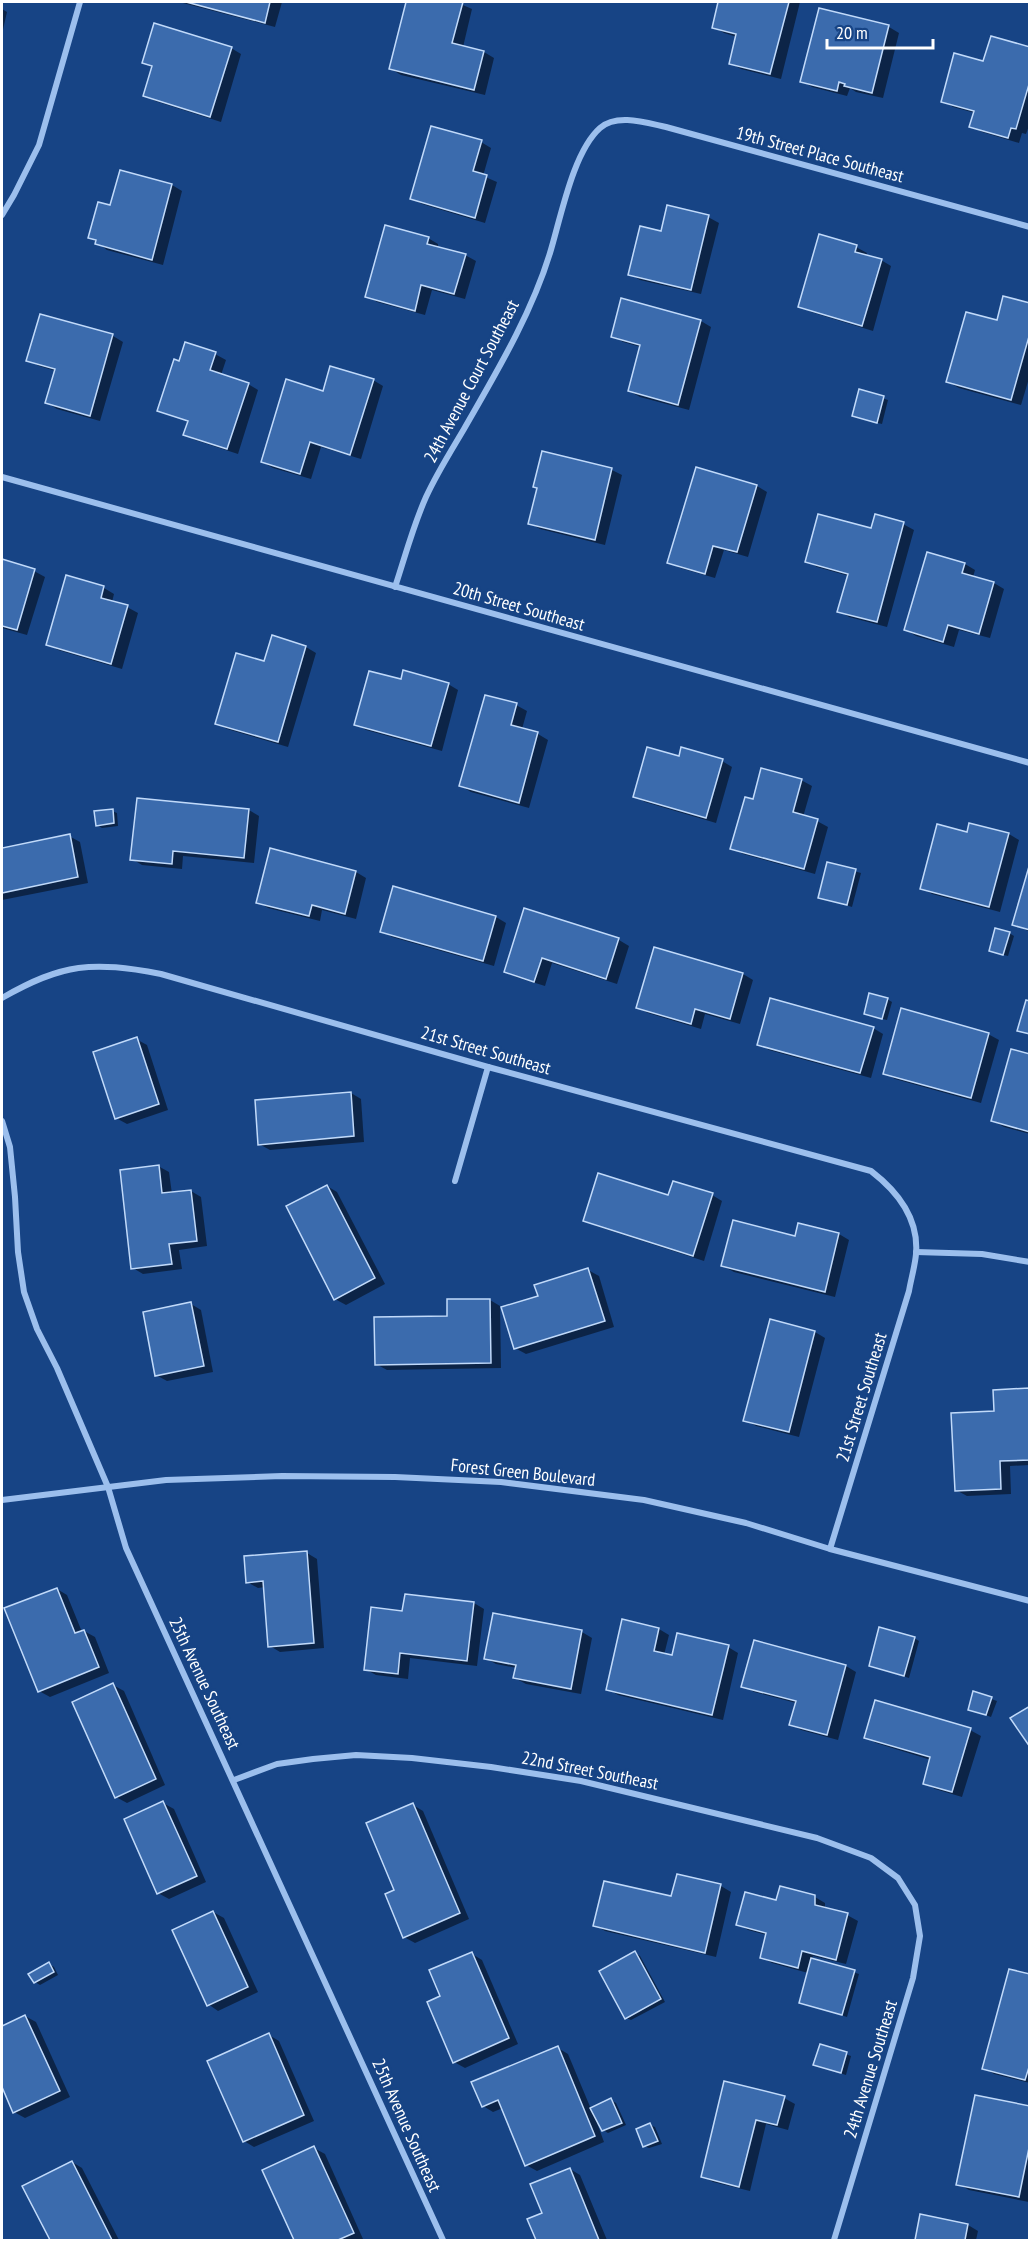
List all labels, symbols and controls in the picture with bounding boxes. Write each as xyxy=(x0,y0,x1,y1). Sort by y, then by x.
scale bar xyxy=(827,12,934,50)
text: 20 m xyxy=(836,21,868,44)
street label: 19th Street Place Southeast xyxy=(734,121,906,187)
street label: 24th Avenue Court Southeast xyxy=(418,296,524,466)
street label: 20th Street Southeast xyxy=(451,576,587,636)
street label: 21st Street Southeast xyxy=(418,1020,554,1080)
street label: 21st Street Southeast xyxy=(830,1330,892,1464)
street label: Forest Green Boulevard xyxy=(450,1453,596,1491)
street label: 25th Avenue Southeast xyxy=(164,1613,246,1753)
street label: 22nd Street Southeast xyxy=(520,1745,660,1795)
street label: 24th Avenue Southeast xyxy=(838,1997,902,2141)
street label: 25th Avenue Southeast xyxy=(367,2055,447,2195)

